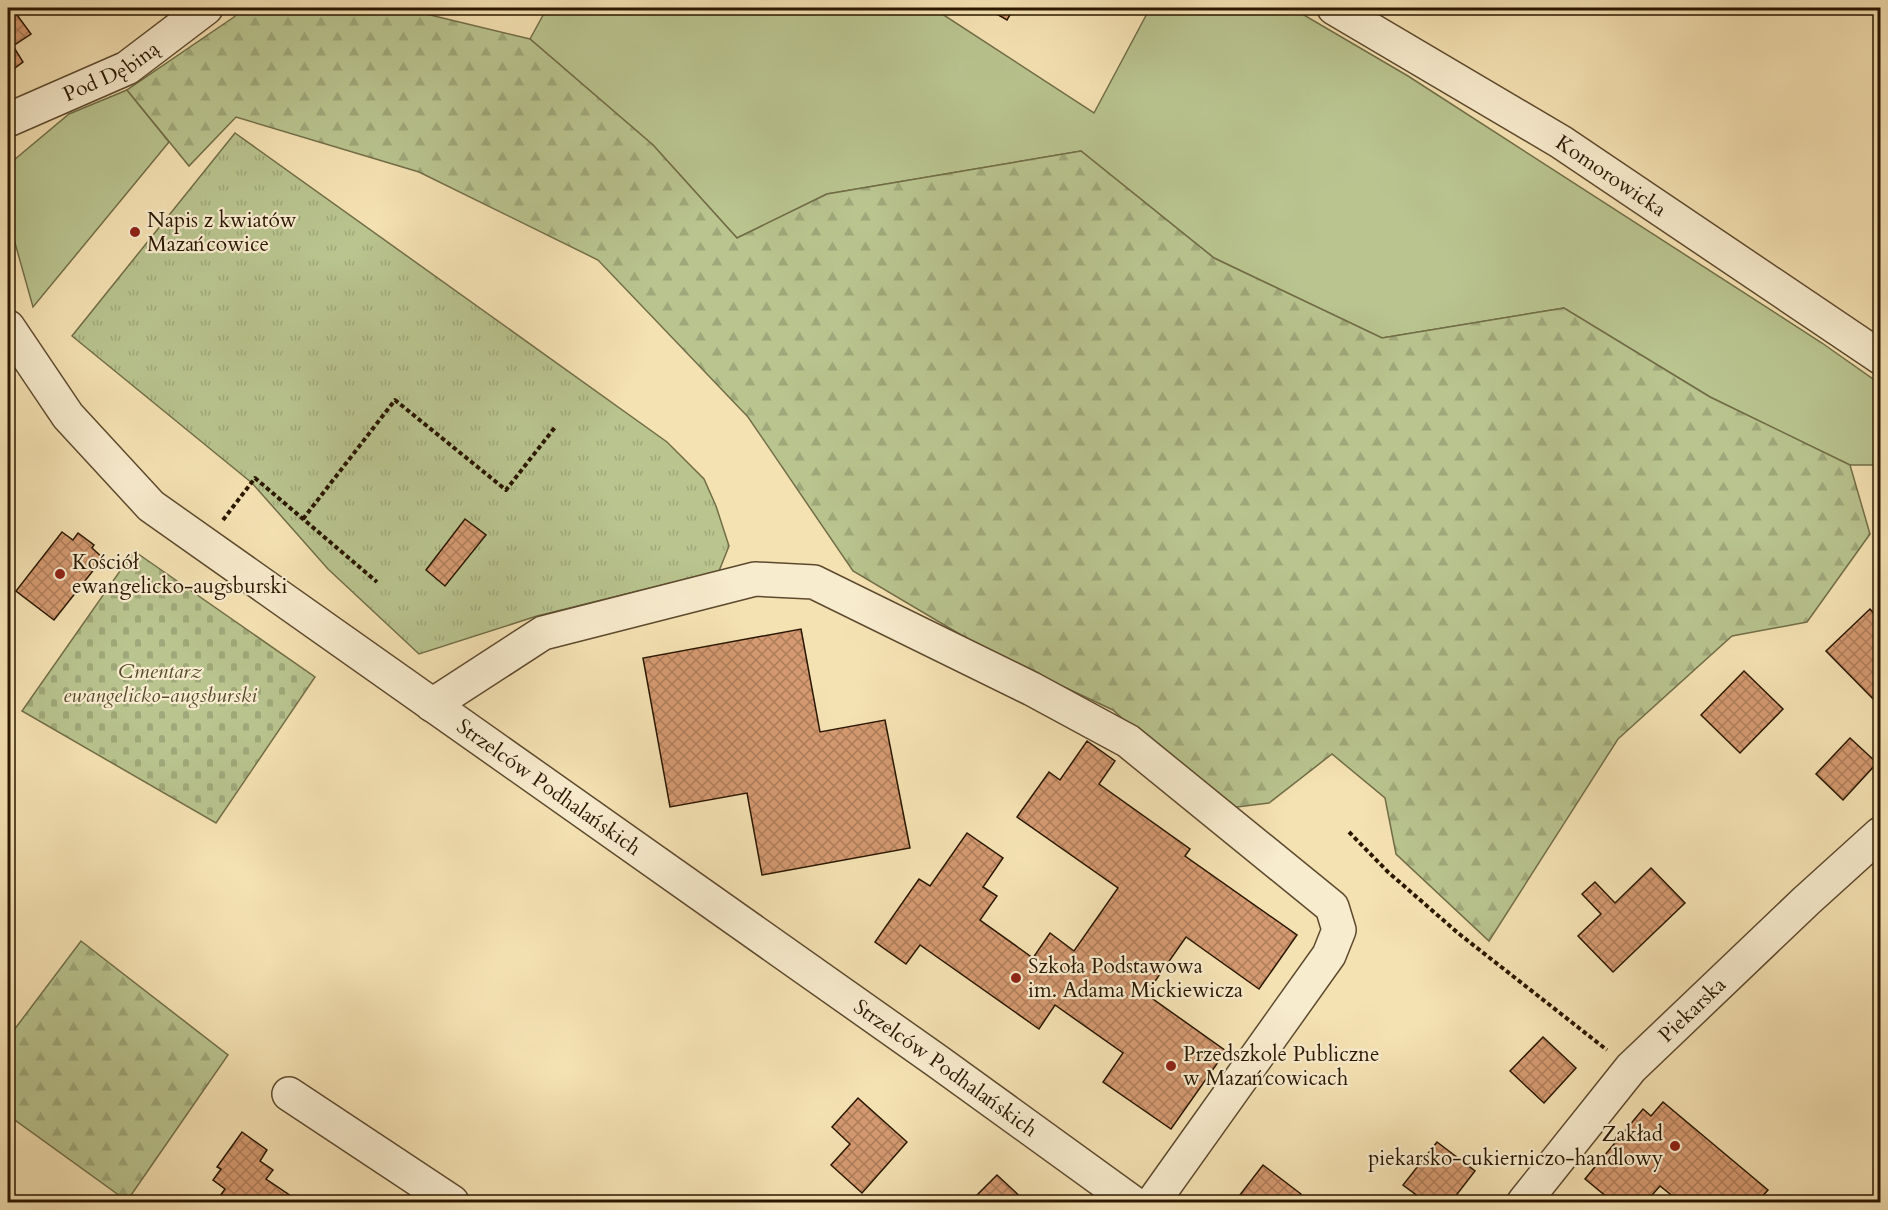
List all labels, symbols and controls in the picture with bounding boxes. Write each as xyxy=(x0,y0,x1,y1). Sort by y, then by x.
street label: Pod Dębiną xyxy=(58,34,165,109)
street label: Komorowicka xyxy=(1550,128,1672,223)
place label: Napis z kwiatów Mazańcowice xyxy=(147,206,297,259)
marker: Napis z kwiatów Mazańcowice xyxy=(128,225,142,239)
place label: Kościół ewangelicko-augsburski xyxy=(72,548,288,601)
marker: Kościół ewangelicko-augsburski xyxy=(53,567,67,581)
park label: Cmentarz ewangelicko-augsburski xyxy=(63,657,257,710)
street label: Strzelców Podhalańskich xyxy=(451,712,648,863)
place label: Szkoła Podstawowa im. Adama Mickiewicza xyxy=(1028,952,1243,1005)
street label: Piekarska xyxy=(1652,970,1732,1049)
marker: Szkoła Podstawowa im. Adama Mickiewicza xyxy=(1009,971,1023,985)
street label: Strzelców Podhalańskich xyxy=(848,992,1044,1144)
place label: Przedszkole Publiczne w Mazańcowicach xyxy=(1183,1040,1380,1093)
marker: Przedszkole Publiczne w Mazańcowicach xyxy=(1164,1059,1178,1073)
place label: Zakład piekarsko-cukierniczo-handlowy xyxy=(1368,1120,1663,1173)
marker: Zakład piekarsko-cukierniczo-handlowy xyxy=(1668,1139,1682,1153)

